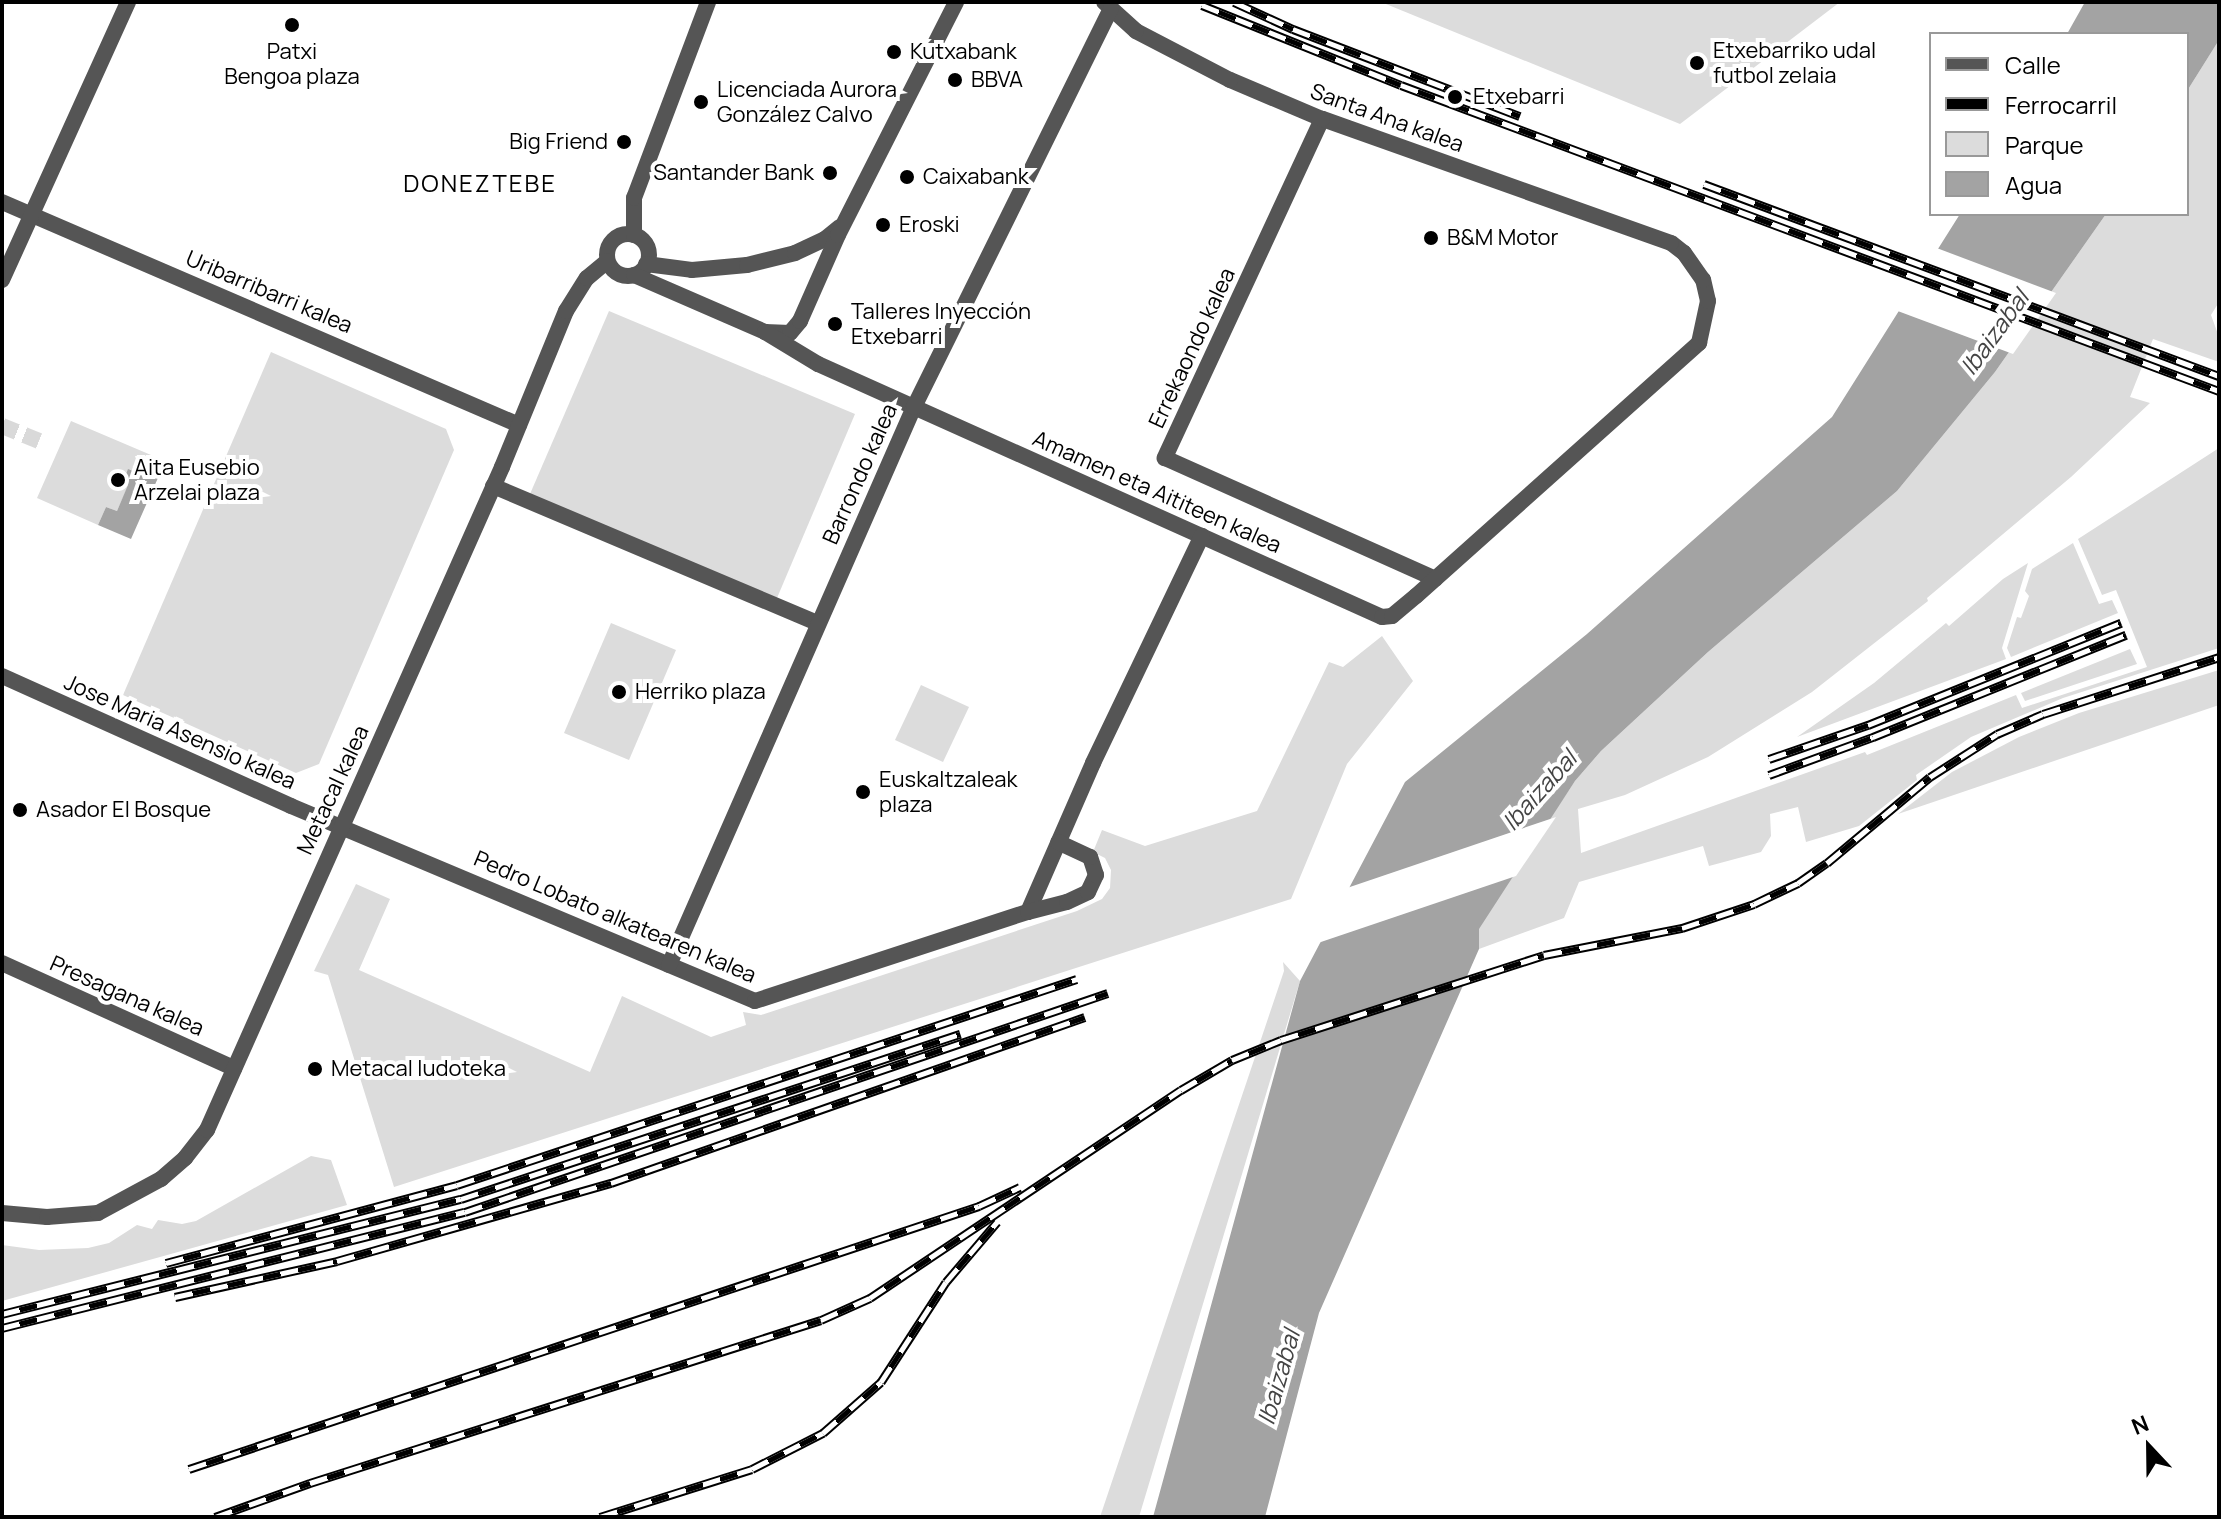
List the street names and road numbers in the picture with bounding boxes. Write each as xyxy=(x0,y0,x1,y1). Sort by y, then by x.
street label: Santa Ana kalea xyxy=(1307,78,1467,158)
street label: Uribarribarri kalea xyxy=(182,245,356,339)
street label: Errekaondo kalea xyxy=(1143,264,1241,432)
street label: Barrondo kalea xyxy=(817,400,903,548)
street label: Amamen eta Aititeen kalea xyxy=(1029,425,1285,559)
street label: Jose Maria Asensio kalea xyxy=(60,669,300,795)
street label: Metacal kalea xyxy=(292,721,374,859)
street label: Pedro Lobato alkatearen kalea xyxy=(470,845,760,989)
street label: Presagana kalea xyxy=(46,950,208,1042)

